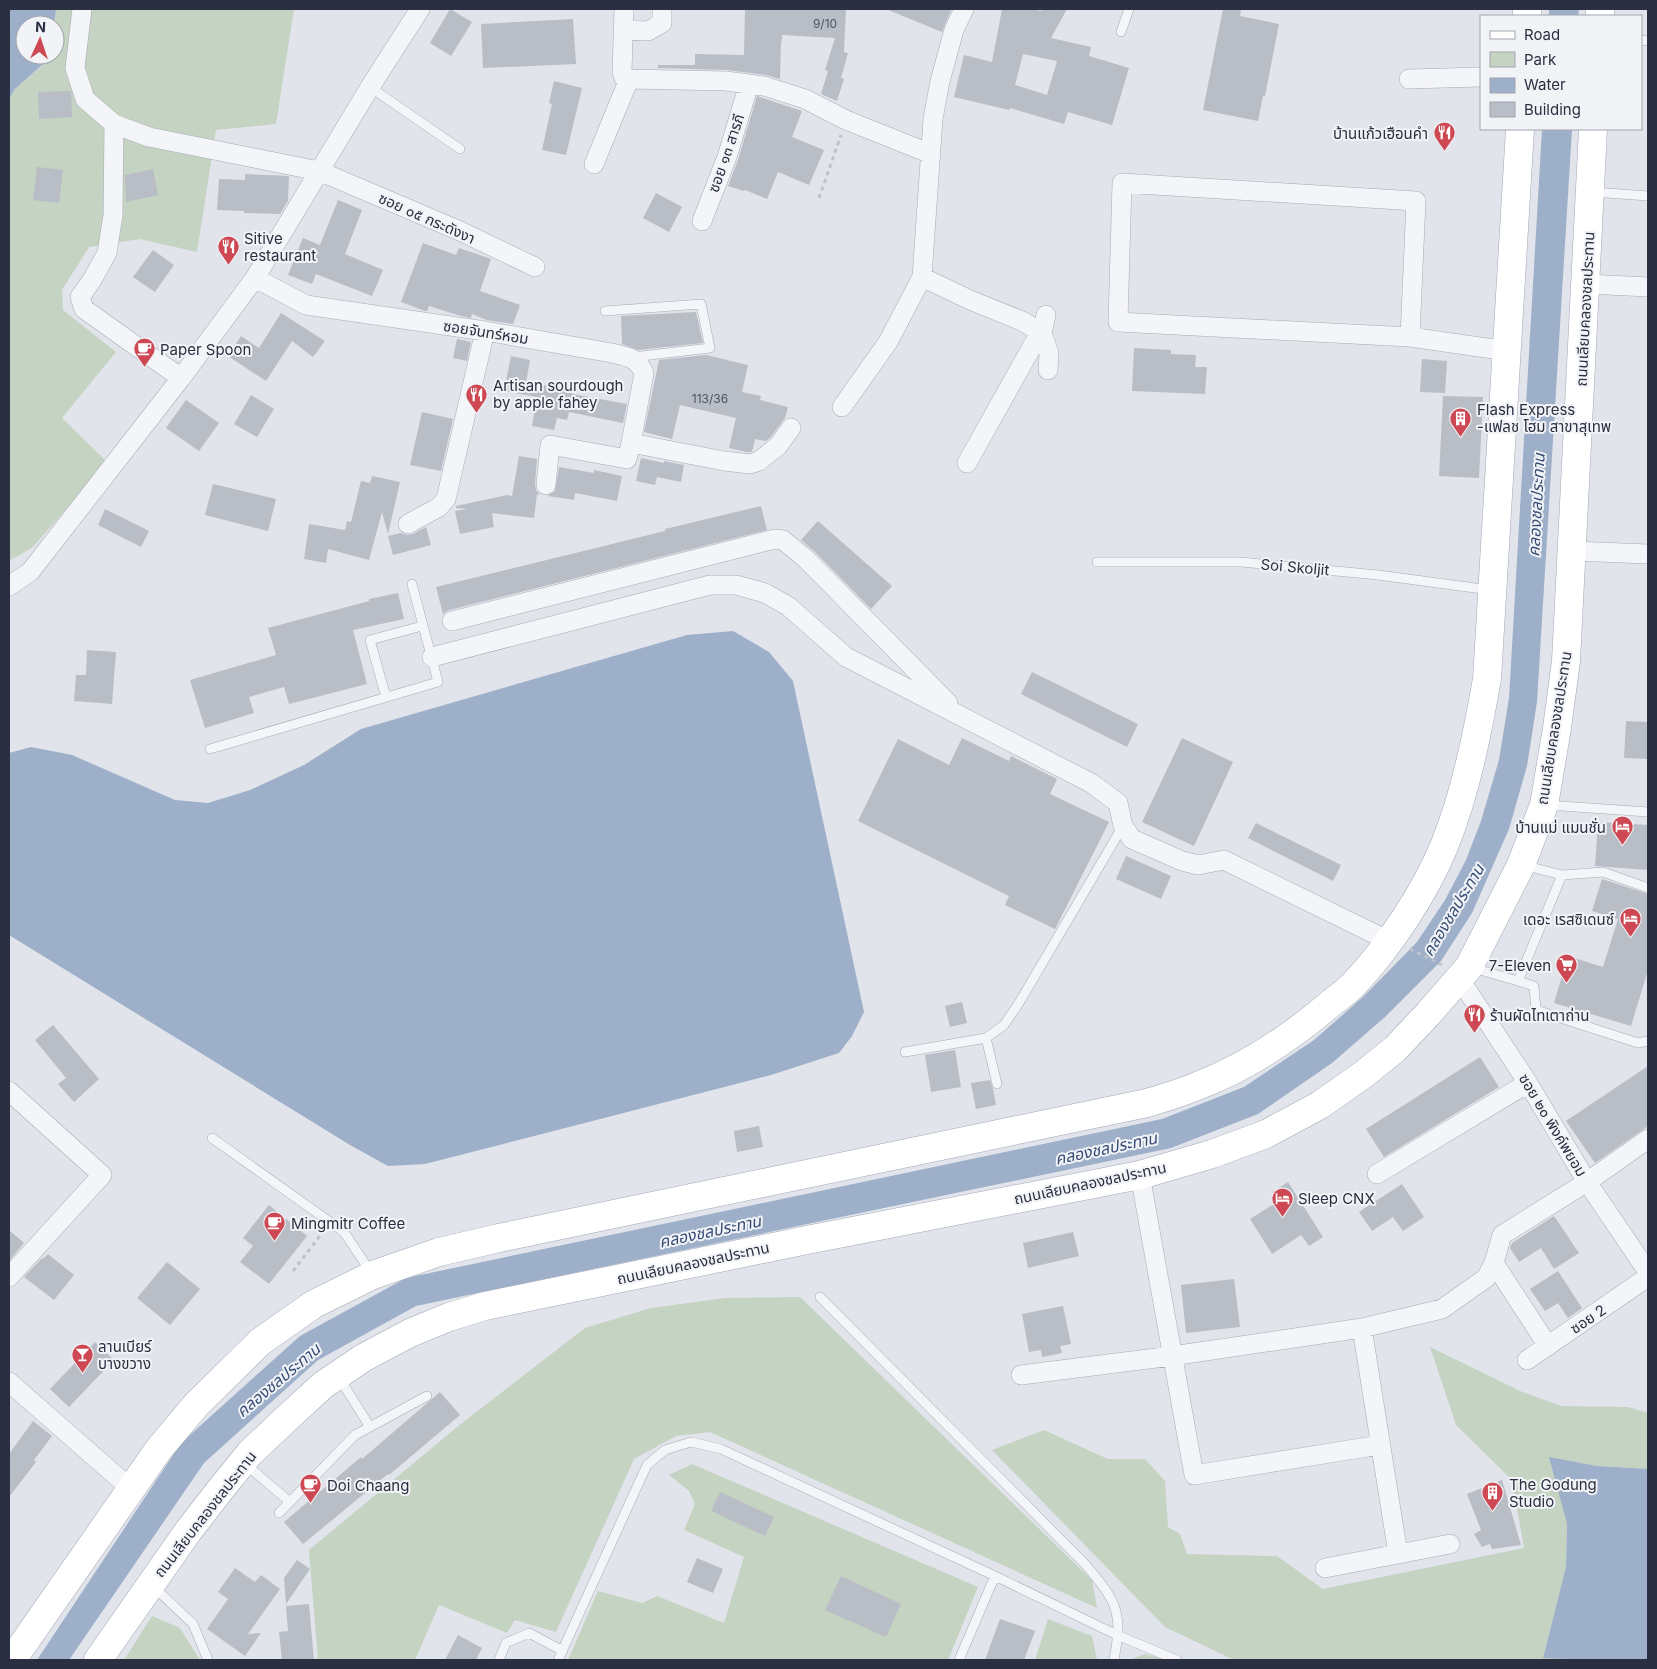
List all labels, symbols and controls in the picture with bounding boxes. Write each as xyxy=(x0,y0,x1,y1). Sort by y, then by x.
north arrow xyxy=(15,15,65,65)
legend xyxy=(1480,15,1642,130)
house number: 9/10 xyxy=(813,16,837,31)
text: N xyxy=(35,18,46,35)
text: Road xyxy=(1524,25,1560,44)
text: Park xyxy=(1524,50,1557,69)
text: Water xyxy=(1524,75,1566,94)
text: Building xyxy=(1524,100,1581,119)
street label: ซอย ๑๓ สารภี xyxy=(704,111,748,195)
restaurant icon: บ้านแก้วเฮือนคำ xyxy=(1432,121,1456,152)
place label: บ้านแก้วเฮือนคำ xyxy=(1333,124,1428,143)
street label: ซอย ๐๕ กระดังงา xyxy=(376,188,478,248)
place label: Sitive restaurant xyxy=(244,229,316,265)
street label: ถนนเลียบคลองชลประทาน xyxy=(1571,231,1599,387)
restaurant icon: Sitive restaurant xyxy=(216,235,240,266)
street label: ซอยจันทร์หอม xyxy=(442,316,530,348)
cafe icon: Paper Spoon xyxy=(132,337,156,368)
place label: Paper Spoon xyxy=(160,340,251,359)
place label: Artisan sourdough by apple fahey xyxy=(493,376,624,412)
restaurant icon: Artisan sourdough by apple fahey xyxy=(465,382,489,413)
house number: 113/36 xyxy=(692,391,728,406)
place label: Flash Express -แฟลช โฮม สาขาสุเทพ xyxy=(1477,400,1611,436)
building icon: Flash Express -แฟลช โฮม สาขาสุเทพ xyxy=(1449,406,1473,437)
water label: คลองชลประทาน xyxy=(1523,452,1549,557)
street label: Soi Skoljit xyxy=(1260,555,1330,579)
street label: ถนนเลียบคลองชลประทาน xyxy=(1532,650,1576,806)
hotel icon: บ้านแม่ แมนชั่น xyxy=(1610,815,1634,846)
place label: บ้านแม่ แมนชั่น xyxy=(1515,817,1606,837)
water label: คลองชลประทาน xyxy=(1418,859,1489,960)
hotel icon: เดอะ เรสซิเดนซ์ xyxy=(1618,907,1642,938)
place label: เดอะ เรสซิเดนซ์ xyxy=(1523,910,1614,929)
supermarket icon: 7-Eleven xyxy=(1555,953,1579,984)
place label: 7-Eleven xyxy=(1489,956,1551,975)
restaurant icon: ร้านผัดไทเตาถ่าน xyxy=(1462,1003,1486,1034)
place label: ร้านผัดไทเตาถ่าน xyxy=(1490,1006,1589,1025)
street label: ซอย ๒๐ พิงค์พยอม xyxy=(1515,1070,1591,1180)
water label: คลองชลประทาน xyxy=(1053,1127,1160,1169)
street label: ถนนเลียบคลองชลประทาน xyxy=(1012,1158,1168,1208)
hotel icon: Sleep CNX xyxy=(1270,1186,1294,1217)
place label: Sleep CNX xyxy=(1298,1189,1375,1208)
water label: คลองชลประทาน xyxy=(657,1210,764,1252)
cafe icon: Mingmitr Coffee xyxy=(263,1211,287,1242)
place label: Mingmitr Coffee xyxy=(291,1214,405,1233)
street label: ถนนเลียบคลองชลประทาน xyxy=(615,1238,771,1288)
street label: ซอย 2 xyxy=(1566,1300,1610,1338)
place label: ลานเบียร์ บางขวาง xyxy=(98,1337,152,1373)
water label: คลองชลประทาน xyxy=(232,1338,325,1421)
bar icon: ลานเบียร์ บางขวาง xyxy=(70,1343,94,1374)
street label: ถนนเลียบคลองชลประทาน xyxy=(150,1447,260,1581)
cafe icon: Doi Chaang xyxy=(299,1473,323,1504)
place label: The Godung Studio xyxy=(1509,1475,1597,1511)
place label: Doi Chaang xyxy=(327,1476,409,1495)
building icon: The Godung Studio xyxy=(1481,1481,1505,1512)

